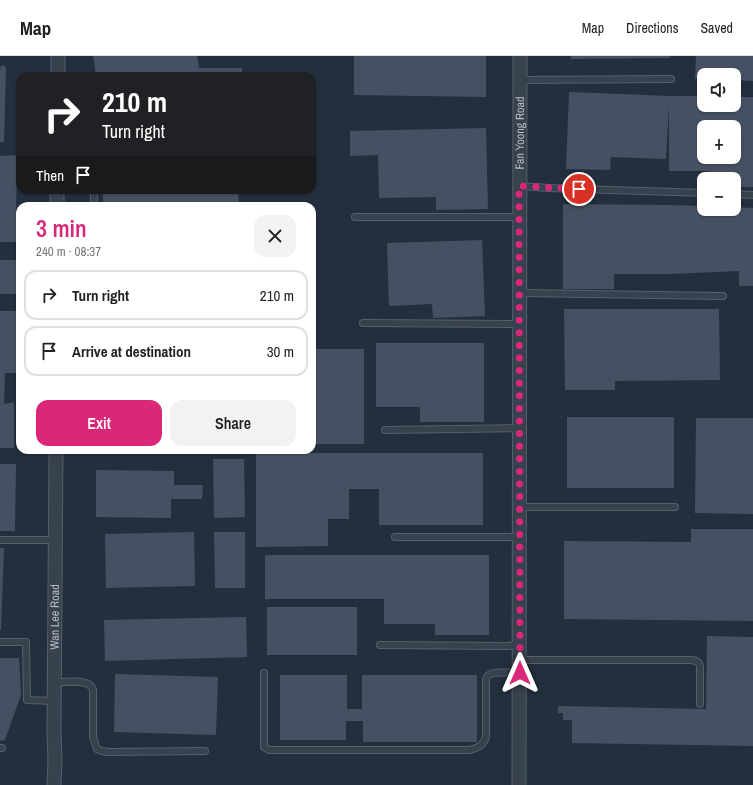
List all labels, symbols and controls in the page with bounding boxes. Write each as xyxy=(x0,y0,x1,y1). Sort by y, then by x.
text: Map xyxy=(20,15,51,41)
text: Map xyxy=(582,19,604,37)
text: Directions xyxy=(626,19,678,37)
text: Saved xyxy=(700,19,733,37)
map controls xyxy=(697,68,741,216)
button: sound xyxy=(697,68,741,112)
text: 210 m xyxy=(102,83,167,121)
icon: right xyxy=(36,88,88,140)
street label: Fan Yoong Road xyxy=(512,96,528,170)
text: Turn right xyxy=(102,119,165,144)
button: + xyxy=(697,120,741,164)
icon: arrive xyxy=(72,164,94,186)
text: Then xyxy=(36,165,64,186)
pin xyxy=(562,172,596,206)
button: − xyxy=(697,172,741,216)
icon: arrive xyxy=(568,178,590,200)
text: 3 min xyxy=(36,212,87,244)
button: close xyxy=(254,215,296,257)
text: 240 m · 08:37 xyxy=(36,243,101,260)
icon: right xyxy=(38,284,60,306)
text: Turn right xyxy=(72,285,129,306)
text: 210 m xyxy=(260,285,294,306)
icon: arrive xyxy=(38,340,60,362)
text: Arrive at destination xyxy=(72,341,191,362)
text: 30 m xyxy=(267,341,294,362)
button: Exit xyxy=(36,400,162,446)
button: Share xyxy=(170,400,296,446)
street label: Wan Lee Road xyxy=(47,584,63,650)
position arrow xyxy=(499,652,541,694)

